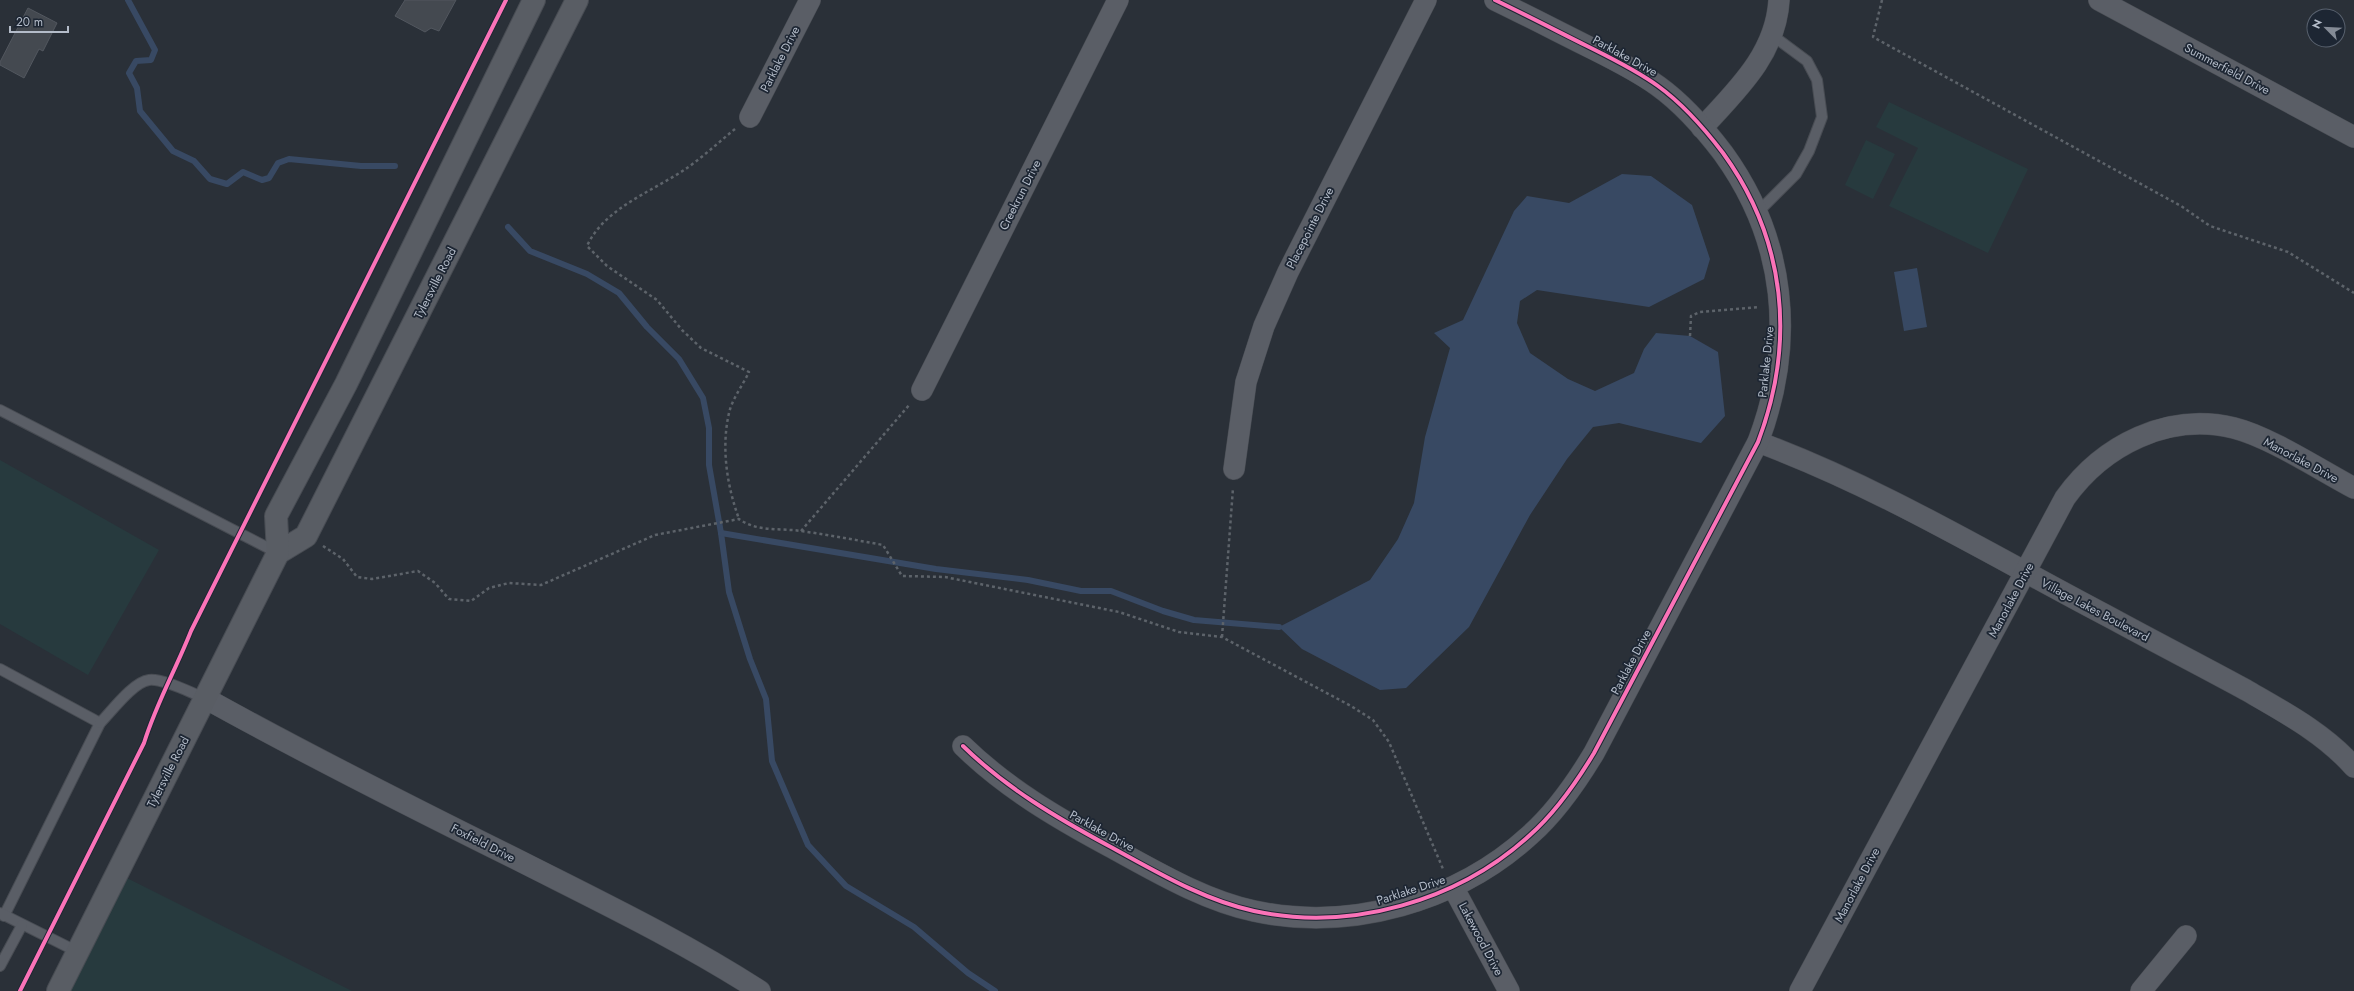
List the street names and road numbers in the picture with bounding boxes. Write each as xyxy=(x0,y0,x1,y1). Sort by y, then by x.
street label: Parklake Drive xyxy=(756,23,804,95)
street label: Parklake Drive xyxy=(1589,31,1661,81)
street label: Summerfield Drive xyxy=(2181,39,2273,99)
street label: Creekrun Drive xyxy=(995,157,1045,233)
street label: Placepointe Drive xyxy=(1282,184,1338,272)
street label: Tylersville Road xyxy=(409,244,461,322)
street label: Parklake Drive xyxy=(1753,326,1779,398)
street label: Manorlake Drive xyxy=(2260,433,2342,487)
street label: Manorlake Drive xyxy=(1984,559,2038,641)
street label: Village Lakes Boulevard xyxy=(2038,574,2152,646)
street label: Parklake Drive xyxy=(1606,626,1656,698)
street label: Tylersville Road xyxy=(142,733,194,811)
street label: Parklake Drive xyxy=(1066,806,1138,856)
street label: Foxfield Drive xyxy=(448,819,518,867)
street label: Manorlake Drive xyxy=(1830,844,1884,926)
street label: Parklake Drive xyxy=(1374,870,1448,910)
street label: Lakewood Drive xyxy=(1454,899,1508,979)

